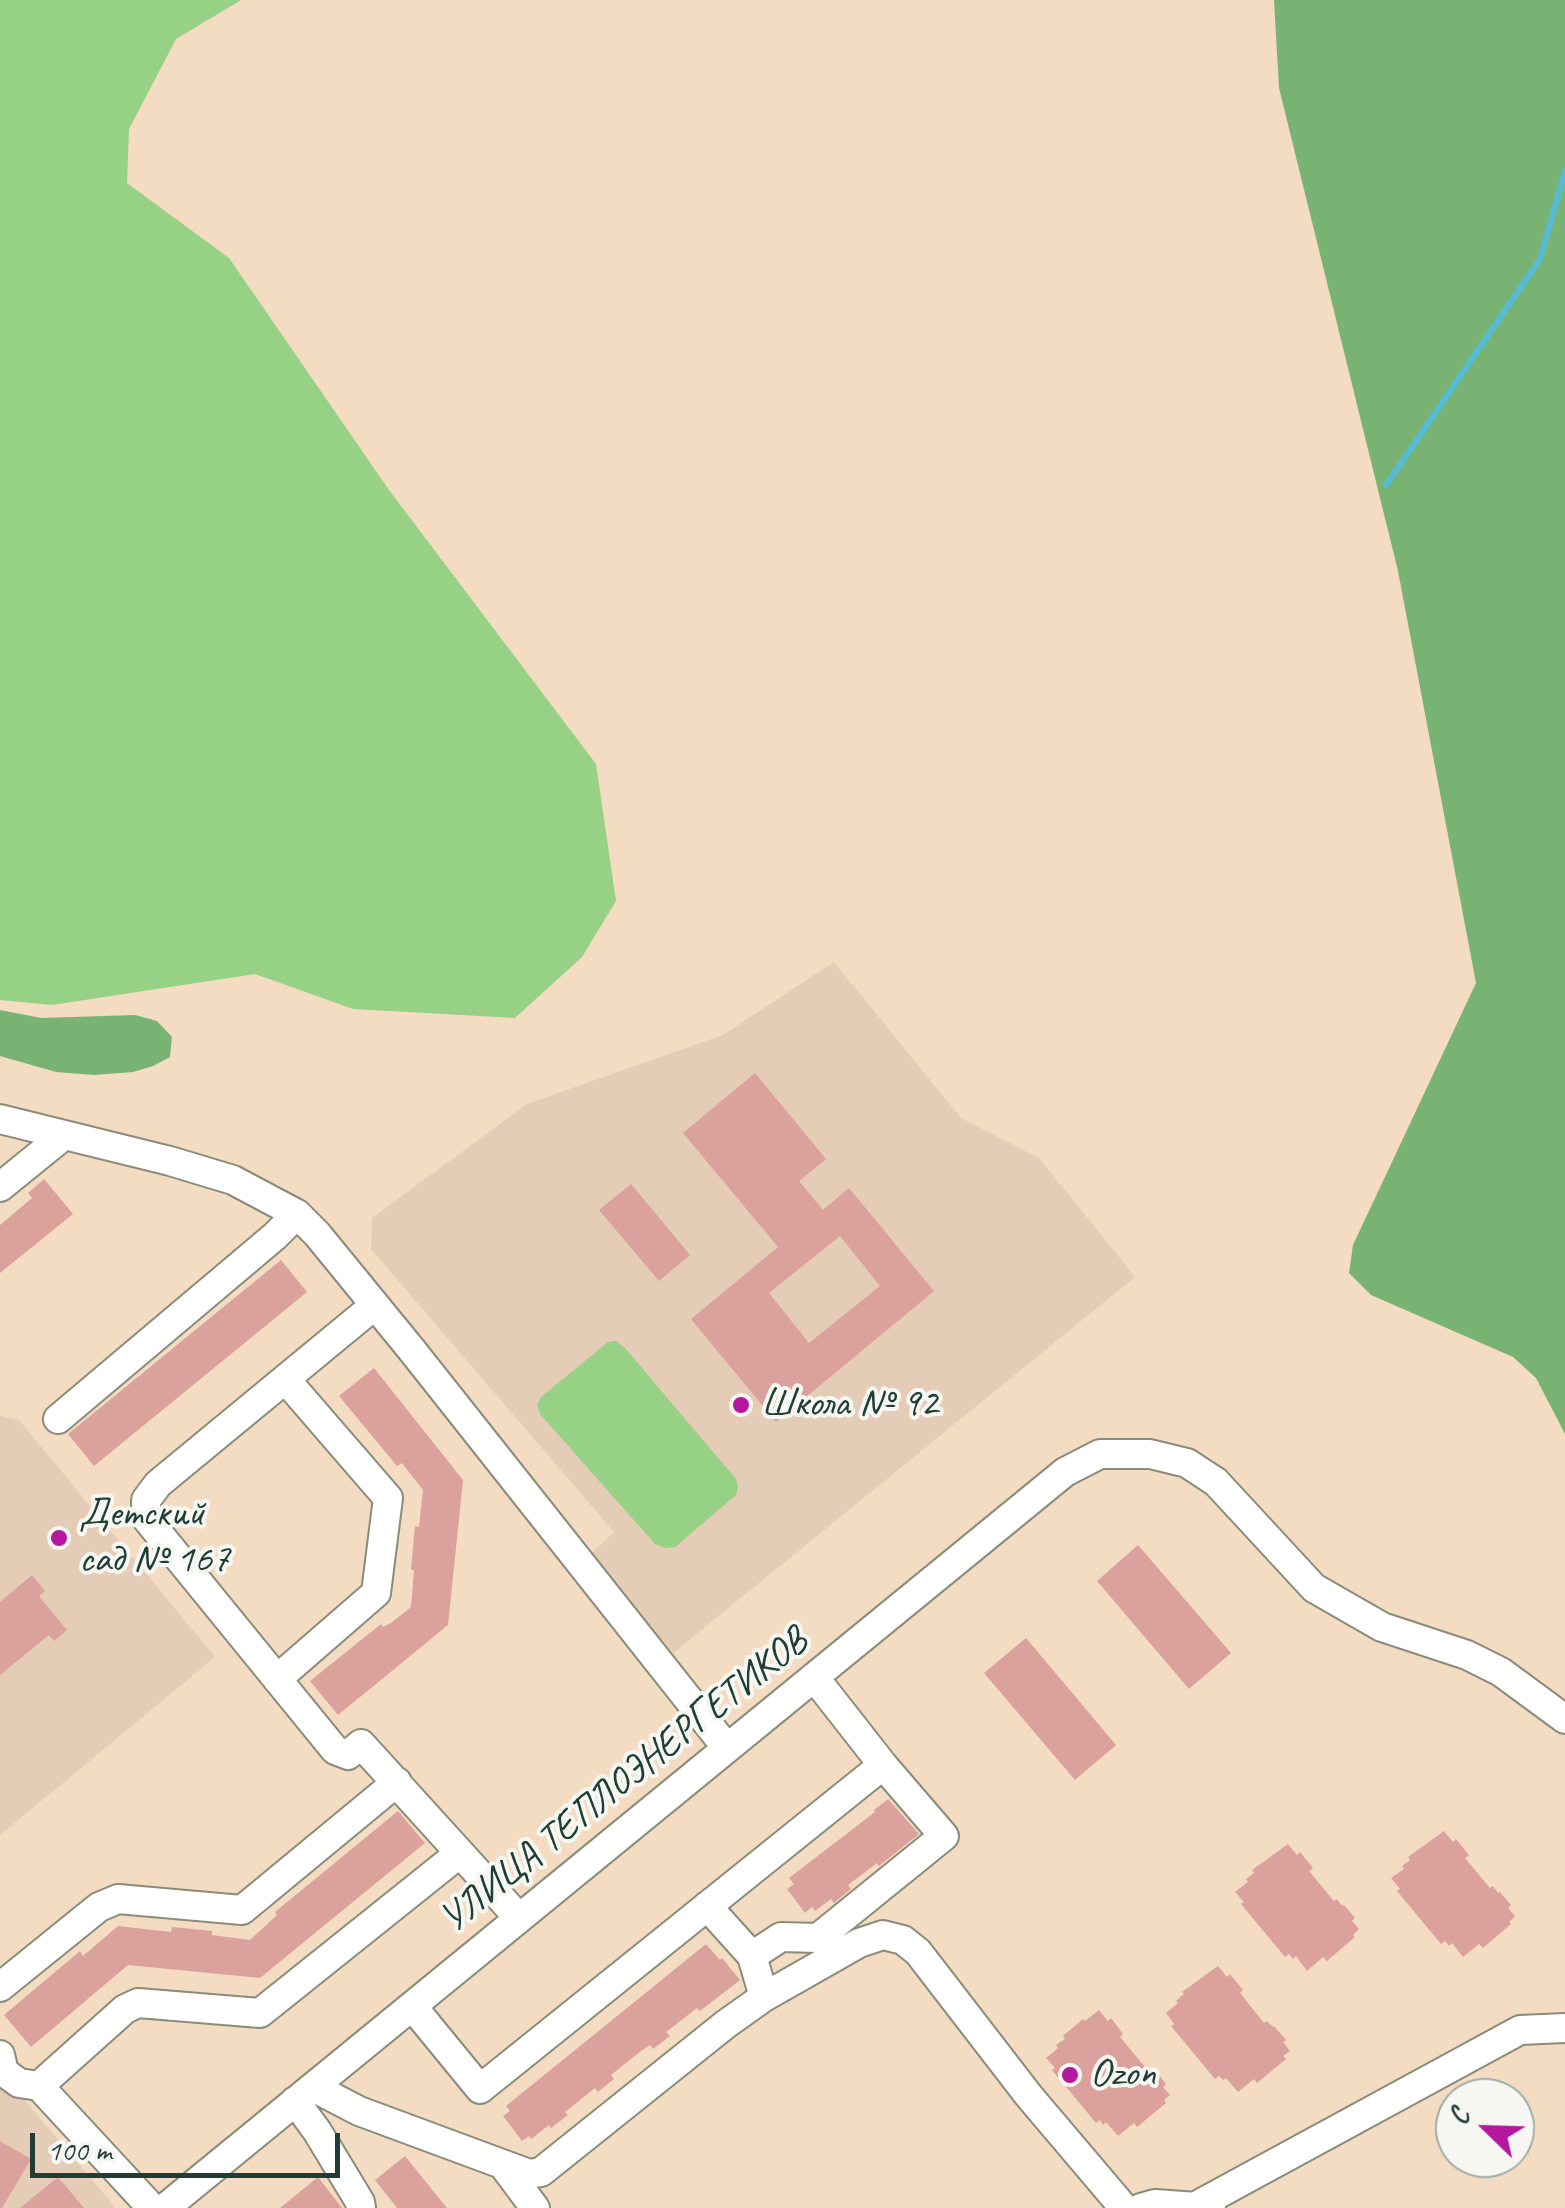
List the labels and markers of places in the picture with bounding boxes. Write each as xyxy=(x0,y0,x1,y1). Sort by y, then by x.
place label: Школа № 92 xyxy=(761,1381,938,1429)
marker: Школа № 92 xyxy=(730,1394,752,1416)
place label: Детский сад № 167 xyxy=(79,1491,230,1585)
marker: Детский сад № 167 xyxy=(48,1527,70,1549)
place label: Ozon xyxy=(1090,2051,1156,2099)
marker: Ozon xyxy=(1059,2064,1081,2086)

